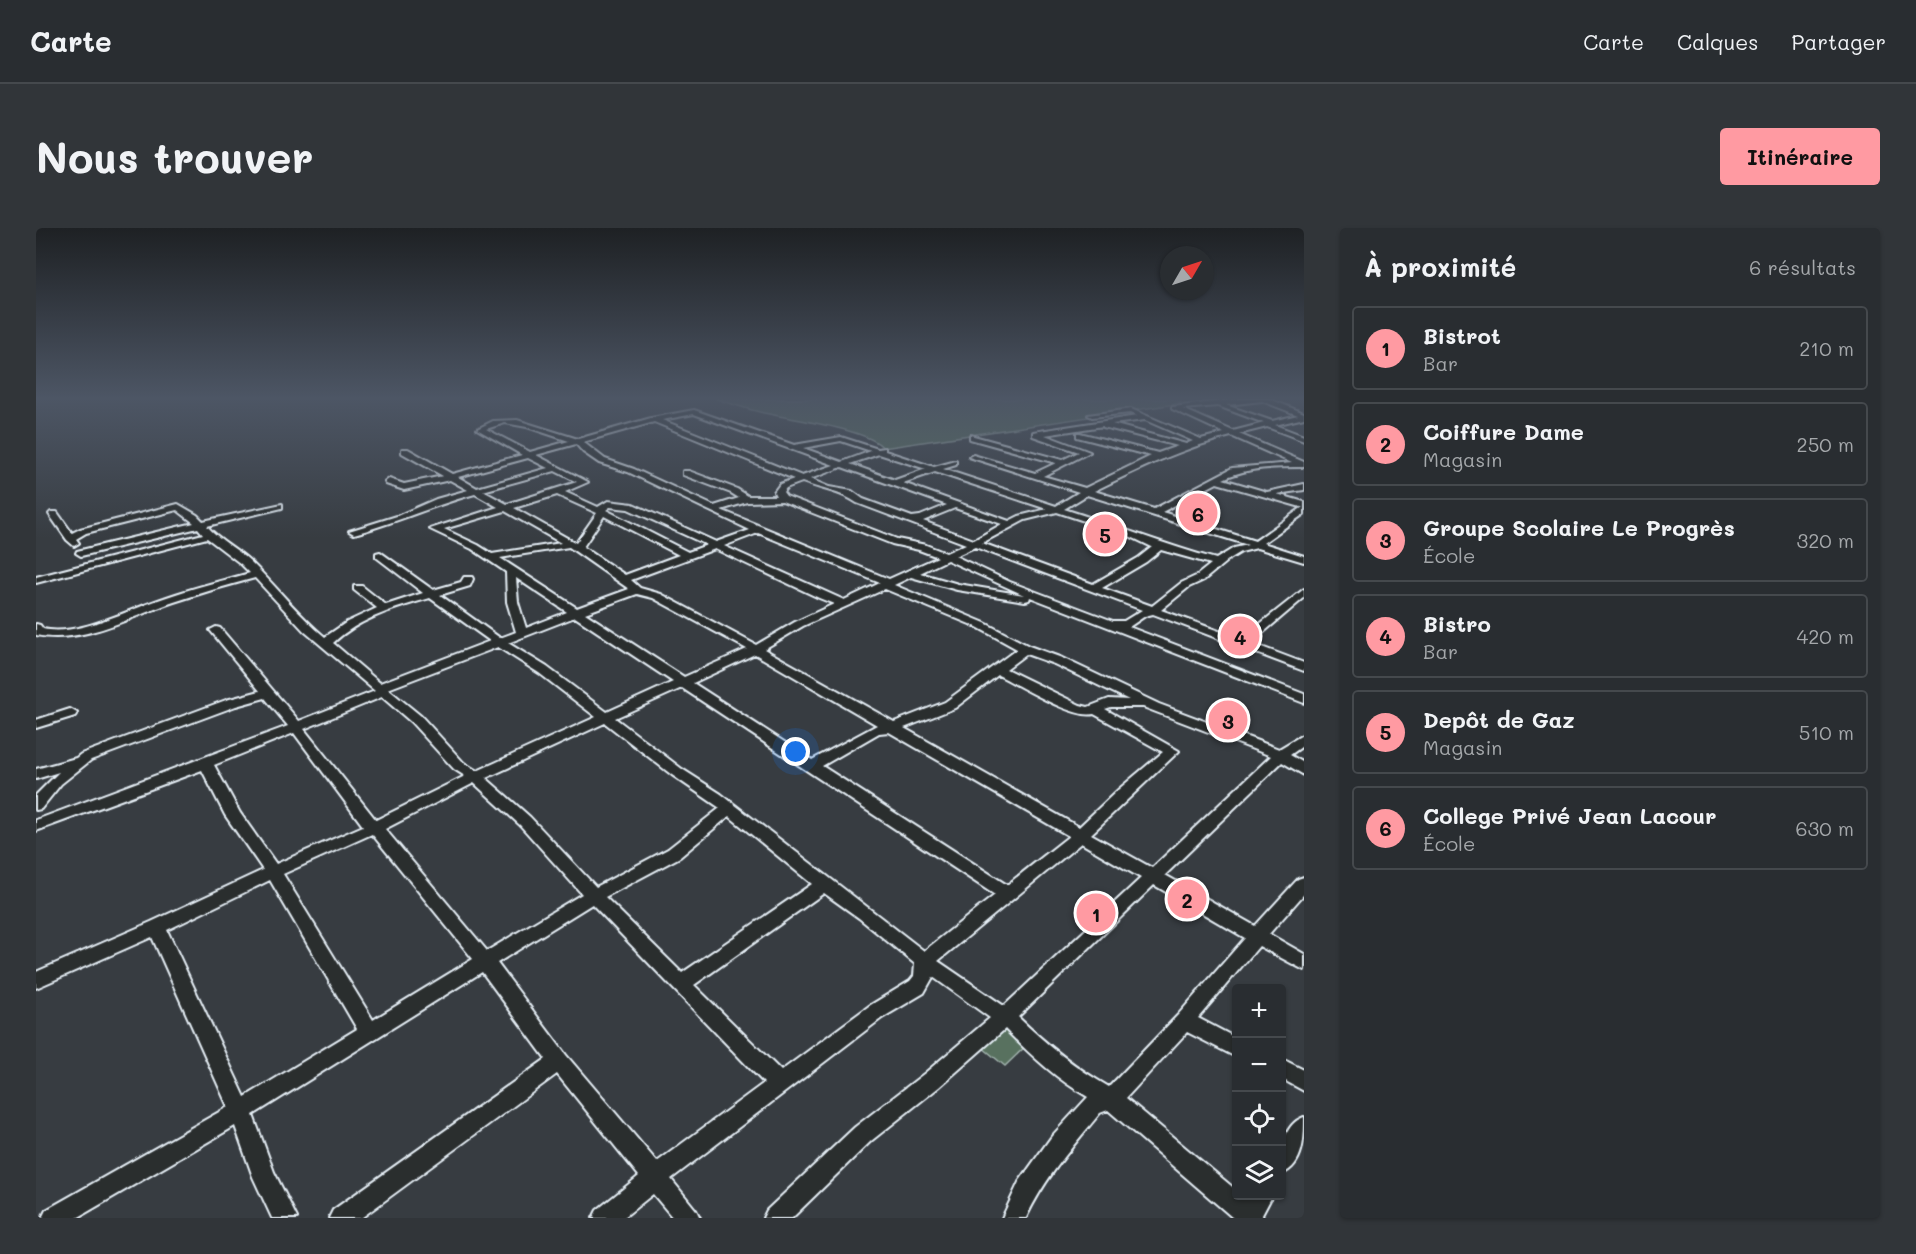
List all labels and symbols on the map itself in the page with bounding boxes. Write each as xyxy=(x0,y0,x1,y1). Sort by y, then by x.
north arrow xyxy=(1160,246,1214,300)
pin: 6 xyxy=(1178,490,1218,536)
pin: 5 xyxy=(1086,512,1124,556)
pin: 4 xyxy=(1220,614,1260,658)
pin: 3 xyxy=(1208,698,1248,742)
your location xyxy=(781,737,810,766)
pin: 2 xyxy=(1168,876,1206,922)
pin: 1 xyxy=(1076,890,1116,936)

